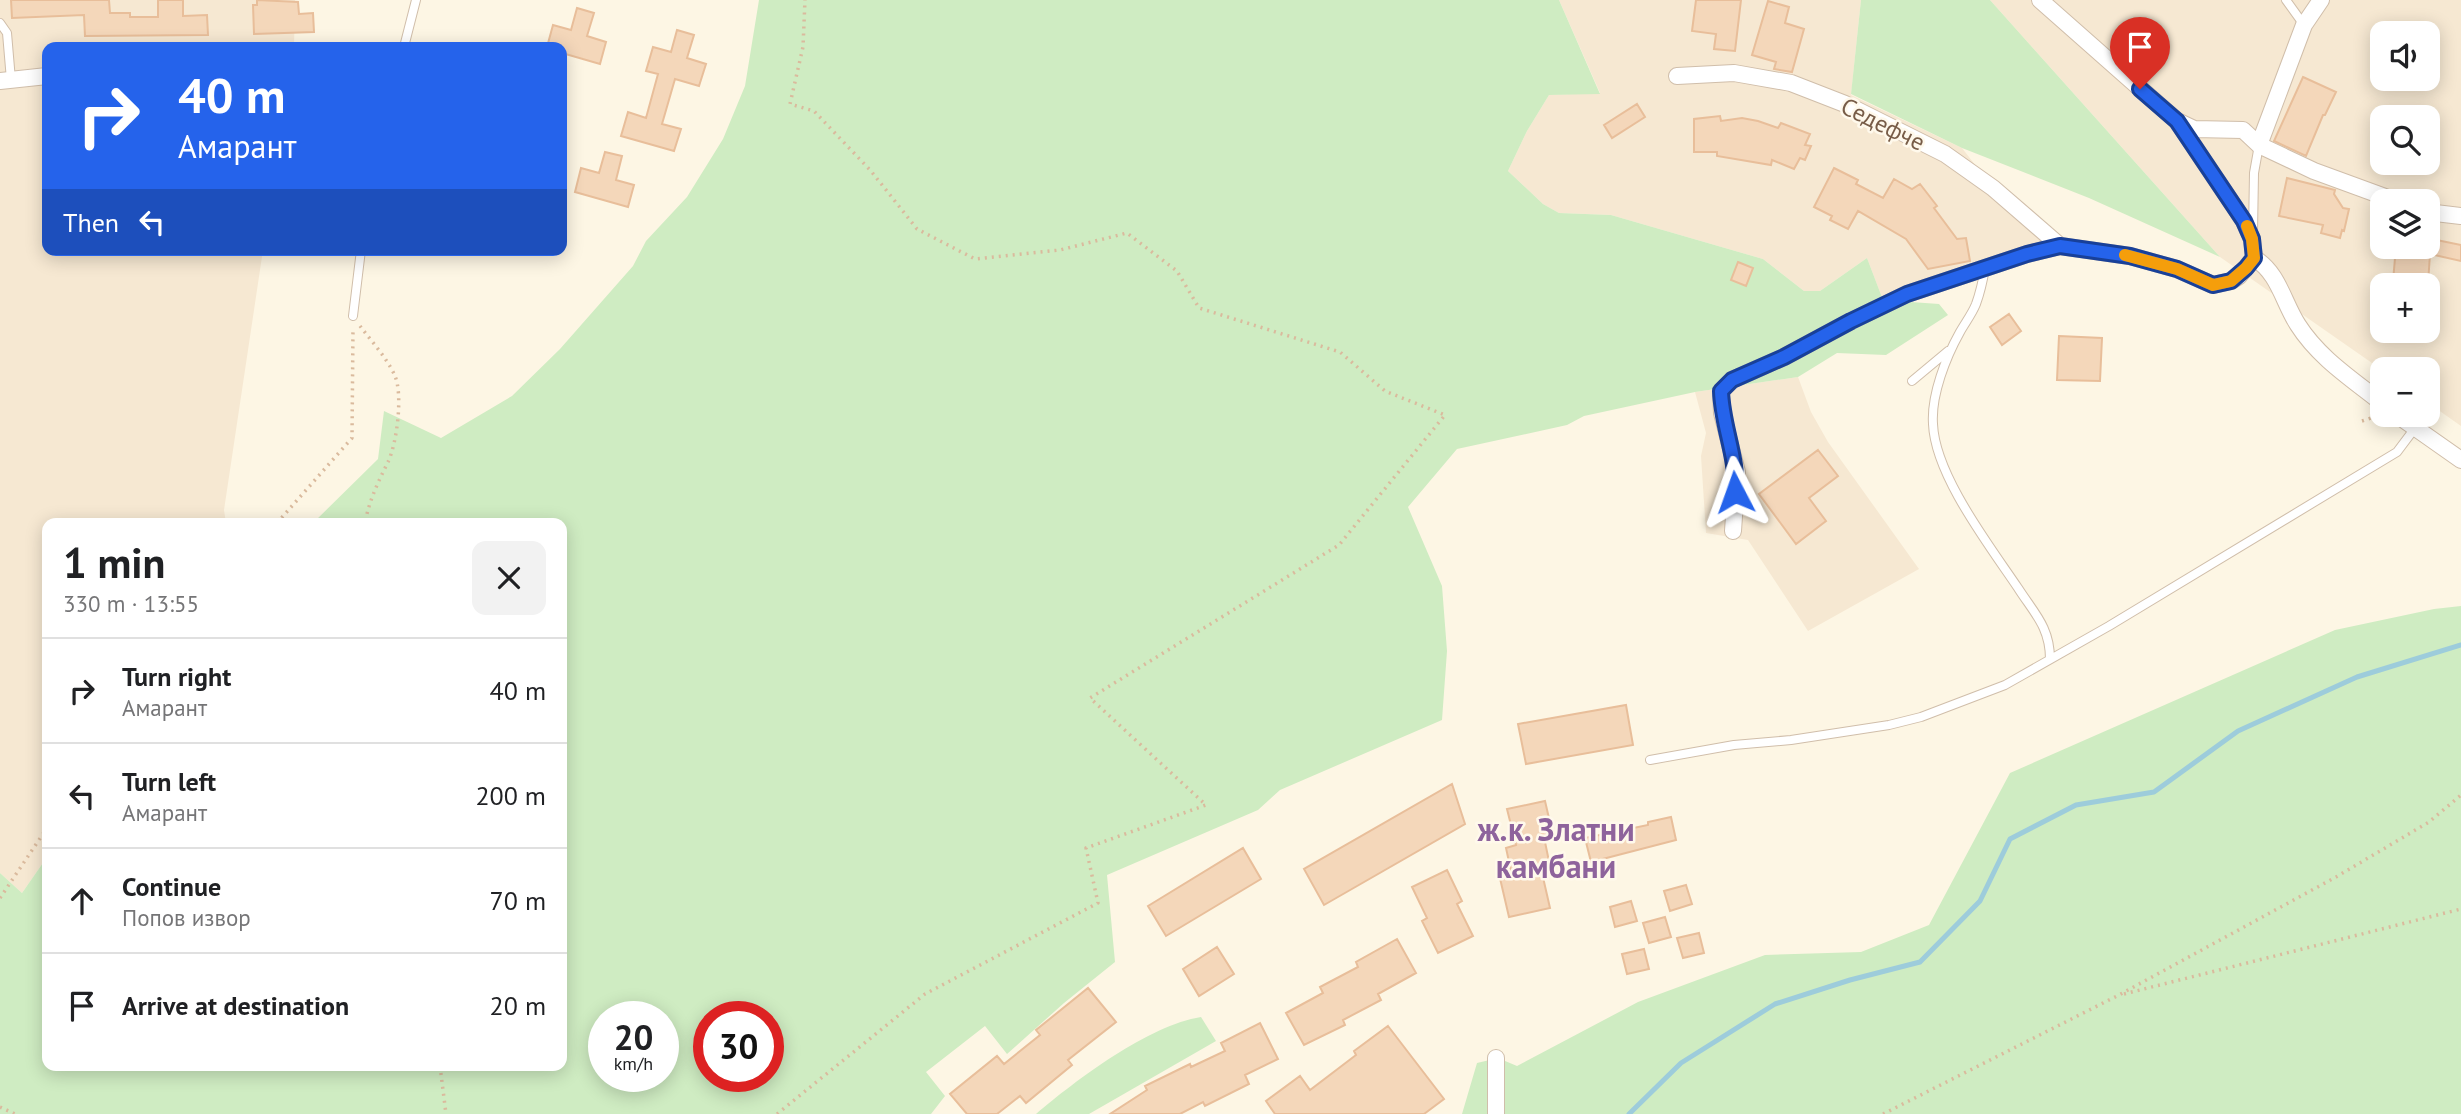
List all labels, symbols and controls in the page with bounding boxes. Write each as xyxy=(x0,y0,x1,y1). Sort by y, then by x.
pin xyxy=(2110,17,2170,89)
map controls xyxy=(2370,21,2440,427)
button: sound xyxy=(2370,21,2440,91)
icon: arrive xyxy=(2121,28,2159,66)
text: 40 m xyxy=(178,63,285,127)
icon: right xyxy=(63,70,154,161)
street label: Седефче xyxy=(1836,90,1930,158)
button: search xyxy=(2370,105,2440,175)
text: Амарант xyxy=(178,125,296,167)
button: layers xyxy=(2370,189,2440,259)
icon: left xyxy=(133,203,171,241)
text: Then xyxy=(63,206,119,239)
button: + xyxy=(2370,273,2440,343)
button: − xyxy=(2370,357,2440,427)
position arrow xyxy=(1698,455,1772,529)
text: 1 min xyxy=(63,535,165,590)
button: close xyxy=(472,541,546,615)
text: 330 m · 13:55 xyxy=(63,589,199,618)
text: Turn right xyxy=(122,660,231,693)
icon: right xyxy=(63,672,101,710)
text: 40 m xyxy=(490,674,546,707)
text: Амарант xyxy=(122,693,207,722)
text: Turn left xyxy=(122,765,216,798)
icon: left xyxy=(63,777,101,815)
text: 200 m xyxy=(475,779,546,812)
text: Амарант xyxy=(122,798,207,827)
district label: ж.к. Златни камбани xyxy=(1476,808,1635,887)
text: Continue xyxy=(122,870,221,903)
icon: ahead xyxy=(63,882,101,920)
text: 70 m xyxy=(490,884,546,917)
text: Попов извор xyxy=(122,903,251,932)
icon: arrive xyxy=(63,987,101,1025)
text: Arrive at destination xyxy=(122,989,349,1022)
text: 20 m xyxy=(490,989,546,1022)
speed limit sign: 30 xyxy=(693,1001,784,1092)
text: 20 xyxy=(614,1014,653,1060)
text: km/h xyxy=(614,1052,653,1075)

